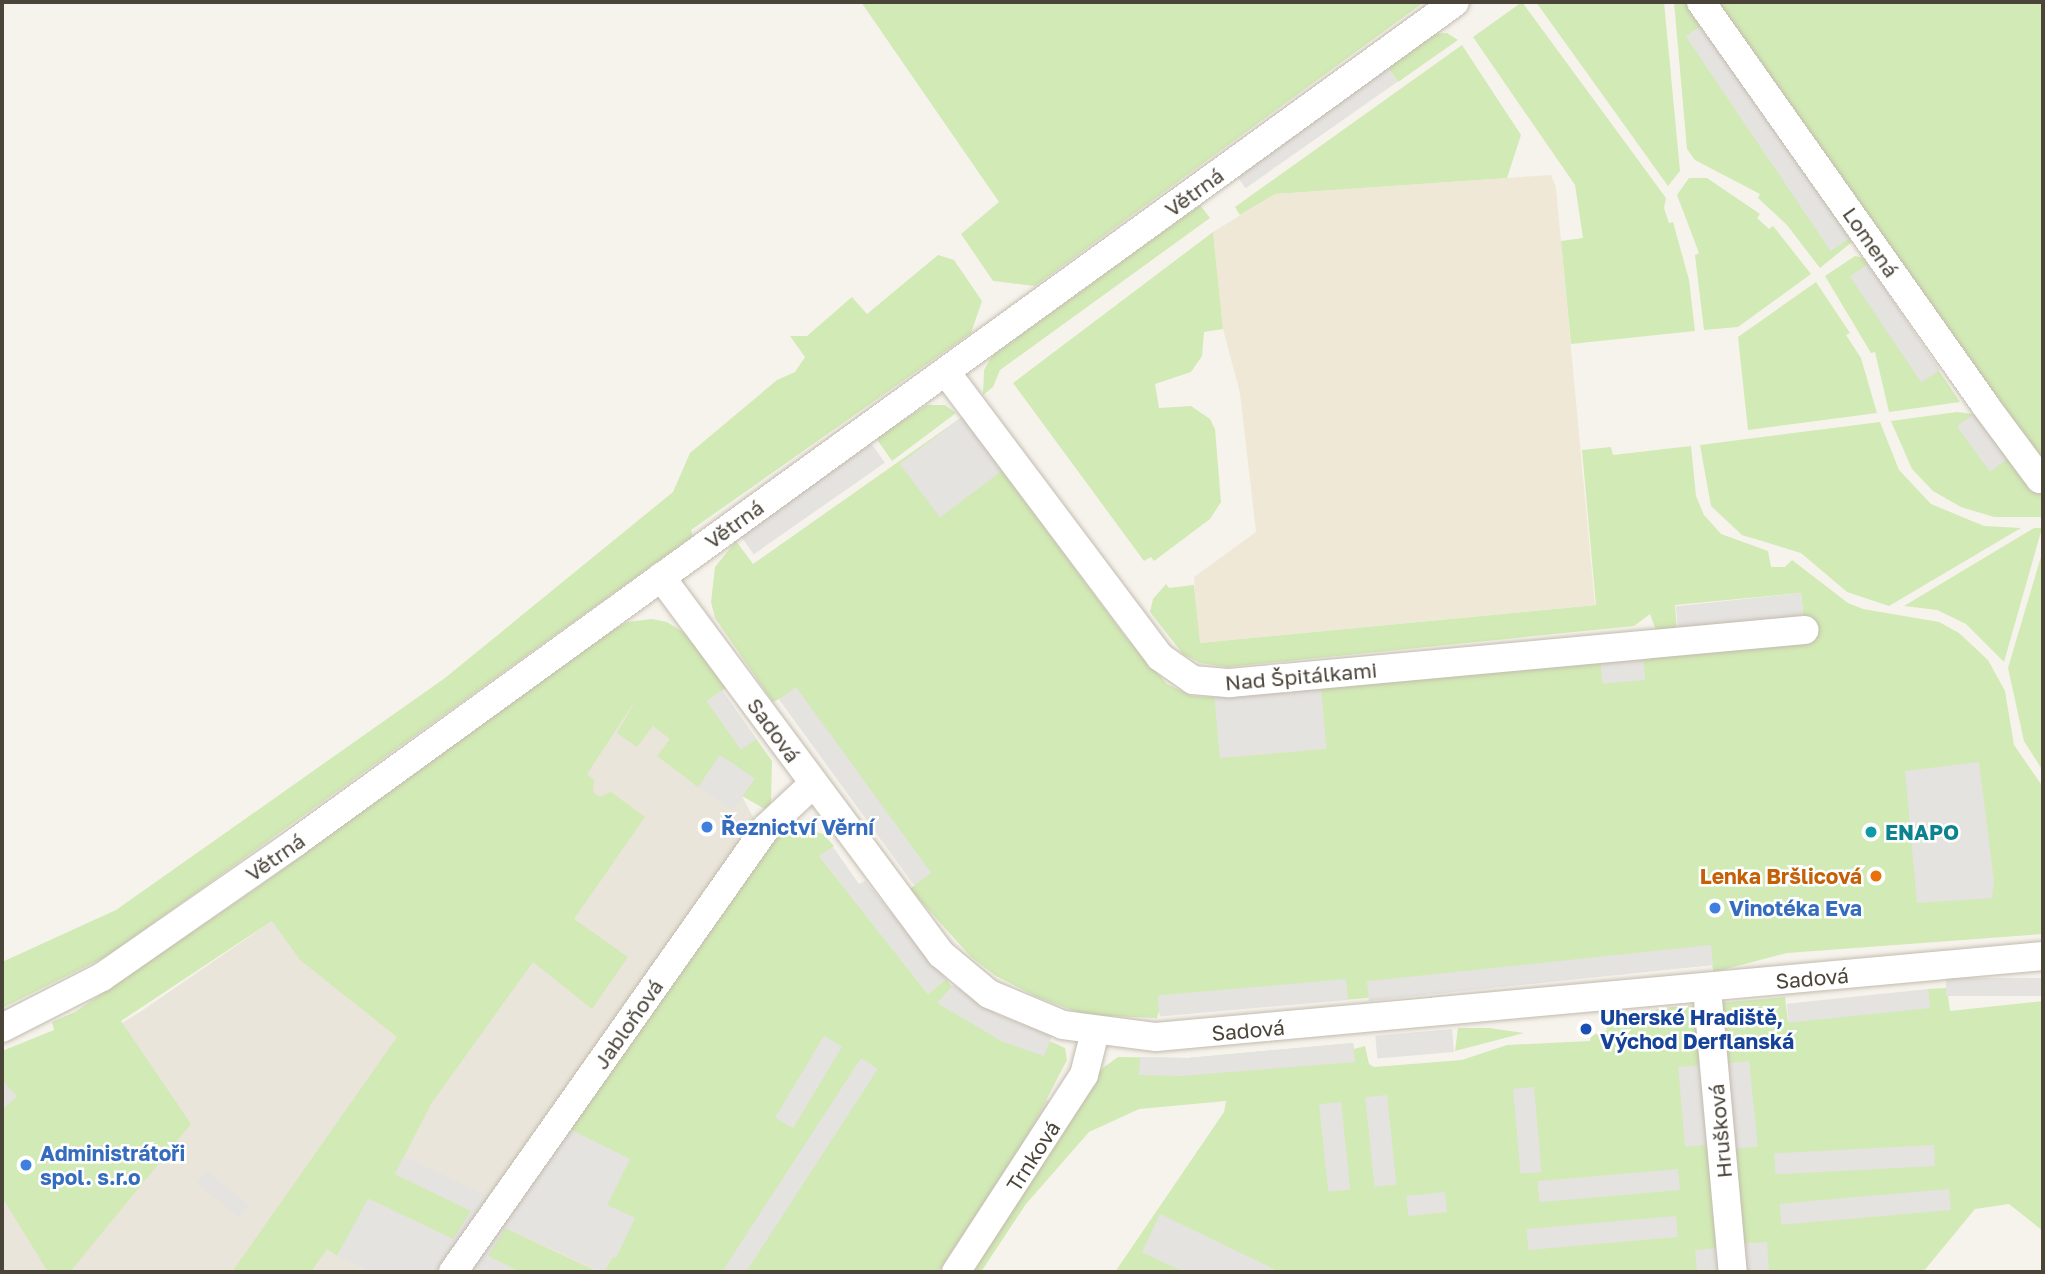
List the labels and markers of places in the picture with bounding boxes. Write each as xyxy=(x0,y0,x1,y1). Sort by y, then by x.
place label: Řeznictví Věrní xyxy=(721,814,874,840)
marker: Řeznictví Věrní xyxy=(699,819,715,835)
place label: ENAPO xyxy=(1885,819,1959,845)
marker: ENAPO xyxy=(1863,824,1879,840)
place label: Lenka Bršlicová xyxy=(1700,863,1862,889)
marker: Lenka Bršlicová xyxy=(1868,868,1884,884)
place label: Vinotéka Eva xyxy=(1729,895,1862,921)
marker: Vinotéka Eva xyxy=(1707,900,1723,916)
place label: Uherské Hradiště, Východ Derflanská xyxy=(1600,1004,1794,1054)
marker: Uherské Hradiště, Východ Derflanská xyxy=(1578,1021,1594,1037)
place label: Administrátoři spol. s.r.o xyxy=(40,1140,185,1190)
marker: Administrátoři spol. s.r.o xyxy=(18,1157,34,1173)

